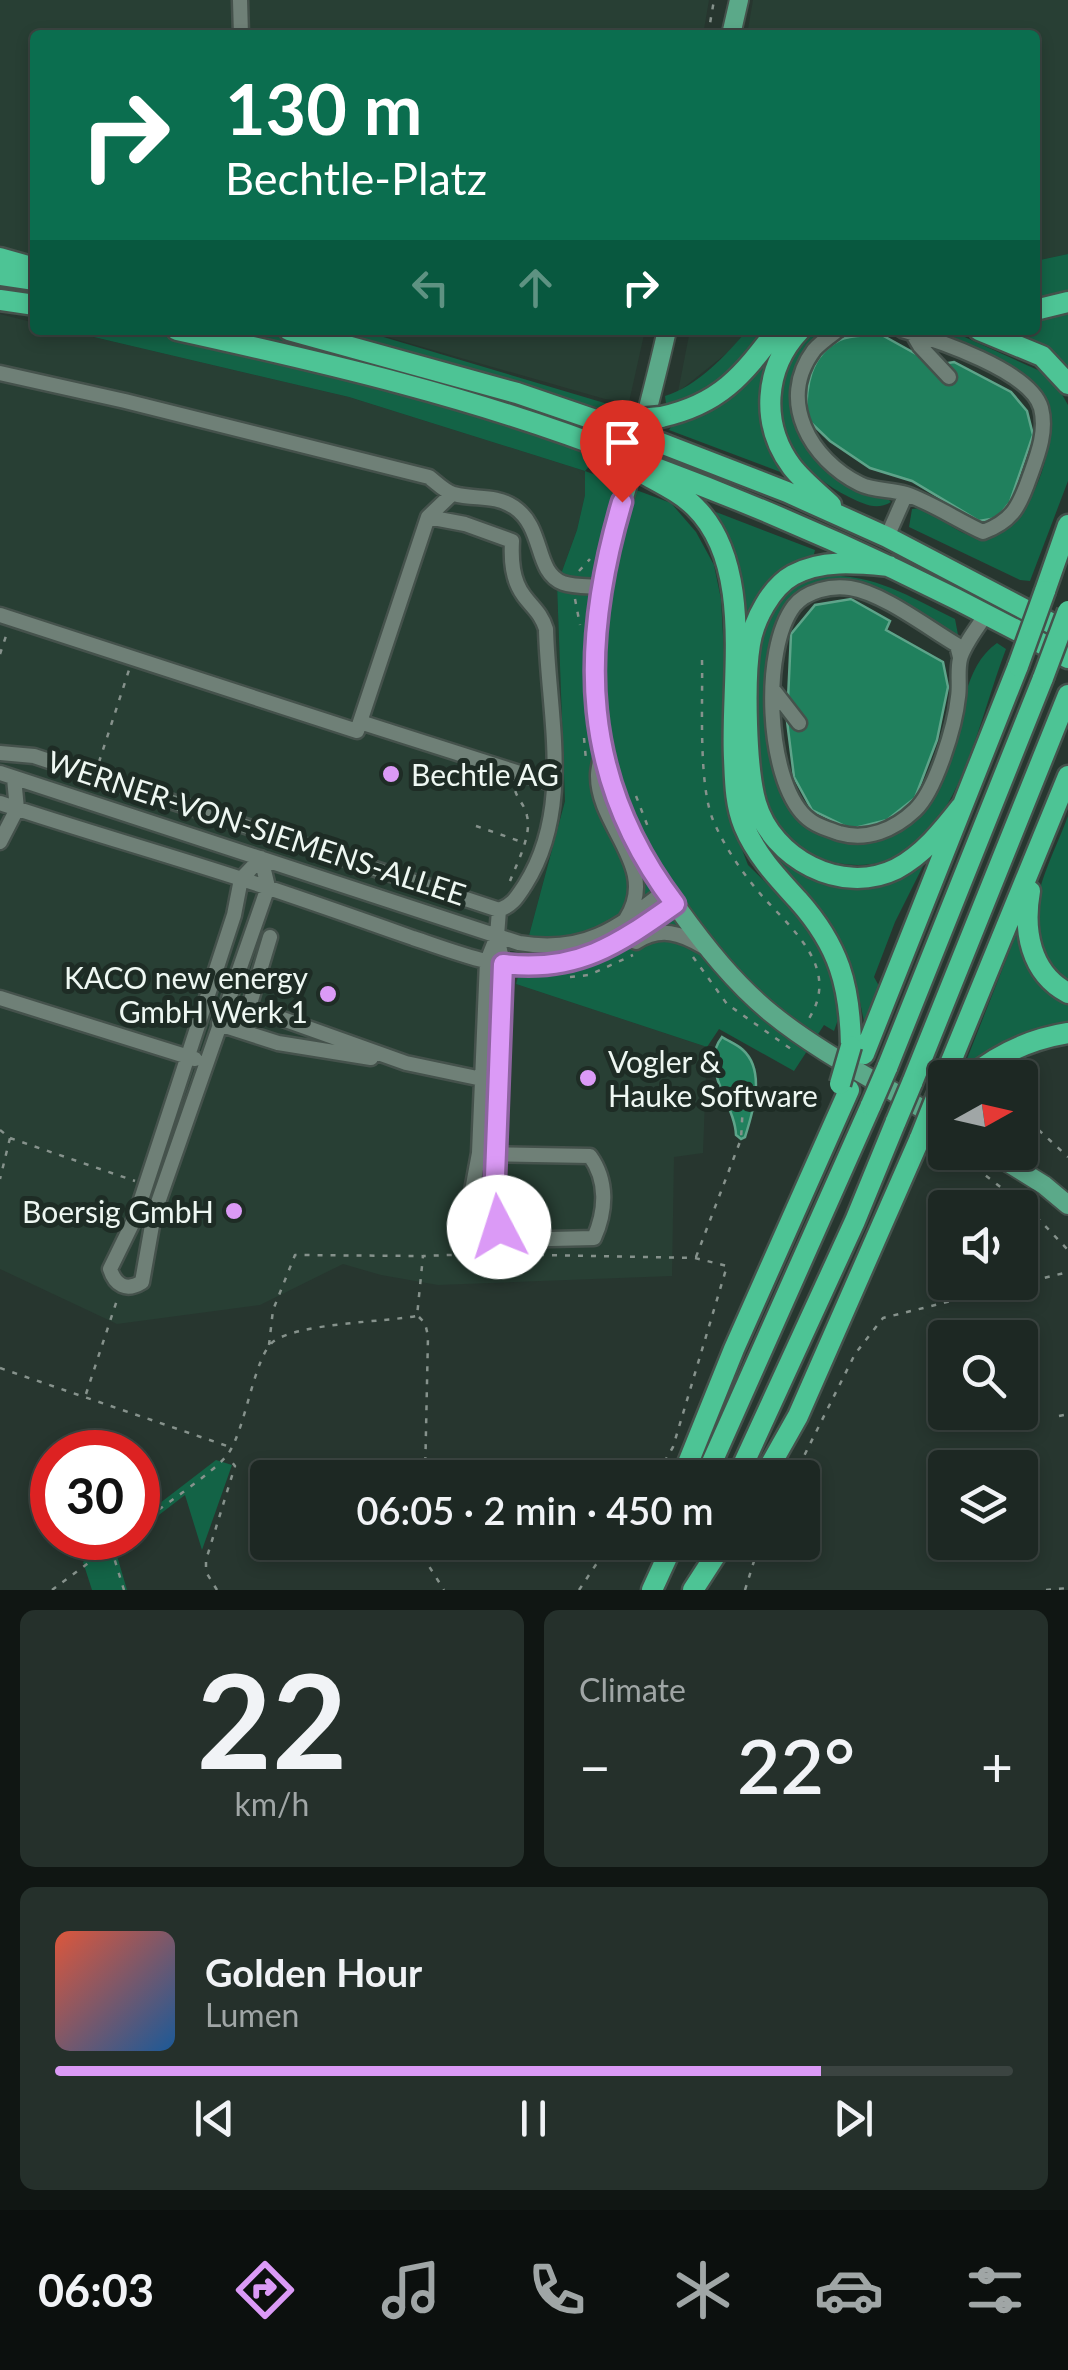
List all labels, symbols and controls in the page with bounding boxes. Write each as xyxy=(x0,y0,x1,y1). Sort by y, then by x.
text: 130 m xyxy=(225,66,422,150)
icon: right xyxy=(60,70,190,200)
text: Bechtle-Platz xyxy=(225,151,487,205)
icon: left xyxy=(403,260,458,315)
icon: ahead xyxy=(508,260,563,315)
icon: right xyxy=(613,260,668,315)
pin xyxy=(580,400,665,503)
icon: arrive xyxy=(595,415,650,470)
street label: WERNER-VON-SIEMENS-ALLEE xyxy=(43,742,471,912)
place label: Bechtle AG xyxy=(411,756,559,792)
marker: Bechtle AG xyxy=(380,763,402,785)
place label: KACO new energy GmbH Werk 1 xyxy=(64,959,309,1029)
marker: KACO new energy GmbH Werk 1 xyxy=(317,983,339,1005)
place label: Vogler & Hauke Software xyxy=(608,1043,818,1113)
north arrow xyxy=(928,1060,1038,1170)
map controls xyxy=(928,1060,1038,1560)
marker: Vogler & Hauke Software xyxy=(577,1067,599,1089)
position arrow xyxy=(447,1175,551,1279)
button: sound xyxy=(928,1190,1038,1300)
place label: Boersig GmbH xyxy=(22,1193,214,1229)
marker: Boersig GmbH xyxy=(223,1200,245,1222)
button: search xyxy=(928,1320,1038,1430)
speed limit sign: 30 xyxy=(30,1430,160,1560)
button: layers xyxy=(928,1450,1038,1560)
text: 06:05 · 2 min · 450 m xyxy=(357,1487,713,1533)
text: 22 xyxy=(197,1641,347,1797)
text: Climate xyxy=(579,1670,686,1709)
text: 22° xyxy=(737,1720,855,1810)
text: − xyxy=(579,1733,611,1799)
text: + xyxy=(981,1733,1013,1799)
text: km/h xyxy=(235,1784,309,1823)
text: Golden Hour xyxy=(205,1949,422,1995)
text: Lumen xyxy=(205,1995,299,2034)
icon: previous xyxy=(187,2091,242,2146)
icon: pause xyxy=(506,2091,561,2146)
icon: next xyxy=(826,2091,881,2146)
icon: directions xyxy=(230,2255,300,2325)
icon: music xyxy=(376,2255,446,2325)
icon: phone xyxy=(522,2255,592,2325)
icon: climate xyxy=(668,2255,738,2325)
icon: car xyxy=(814,2255,884,2325)
icon: filters xyxy=(960,2255,1030,2325)
text: 06:03 xyxy=(38,2263,154,2317)

